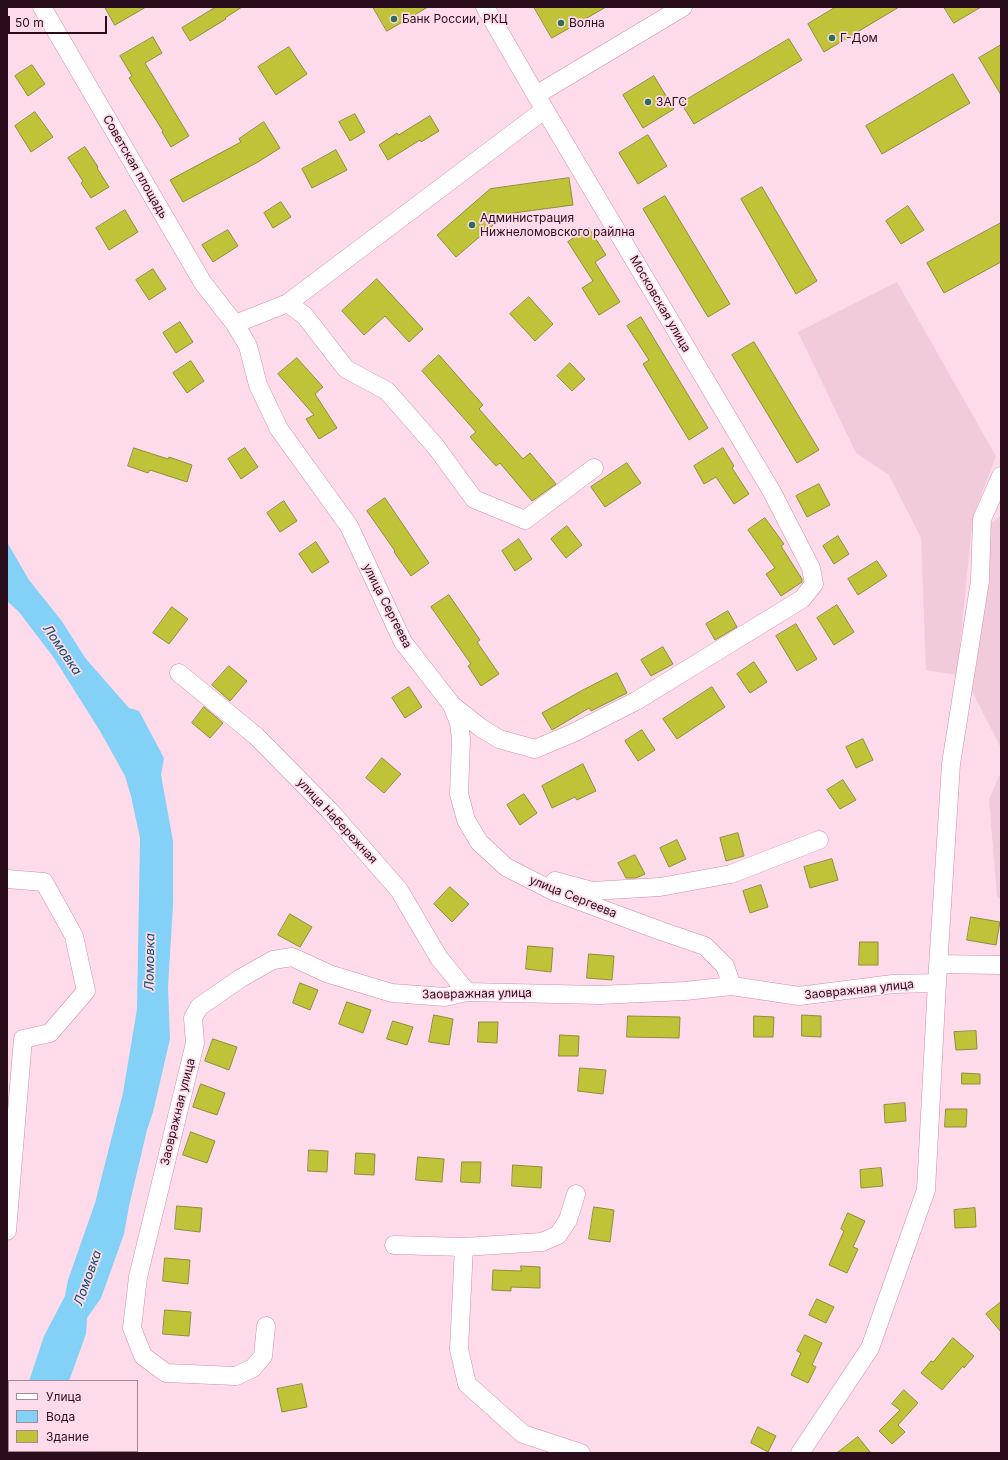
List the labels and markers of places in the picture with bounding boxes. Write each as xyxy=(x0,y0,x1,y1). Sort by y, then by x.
place label: Банк России, РКЦ xyxy=(402,12,507,26)
marker: Банк России, РКЦ xyxy=(389,14,399,24)
place label: Волна xyxy=(569,16,605,30)
marker: Волна xyxy=(556,18,566,28)
place label: Г-Дом xyxy=(840,31,878,45)
marker: Г-Дом xyxy=(827,33,837,43)
place label: ЗАГС xyxy=(656,95,687,109)
marker: ЗАГС xyxy=(643,97,653,107)
place label: Администрация Нижнеломовского райлна xyxy=(480,211,635,239)
marker: Администрация Нижнеломовского райлна xyxy=(467,220,477,230)

